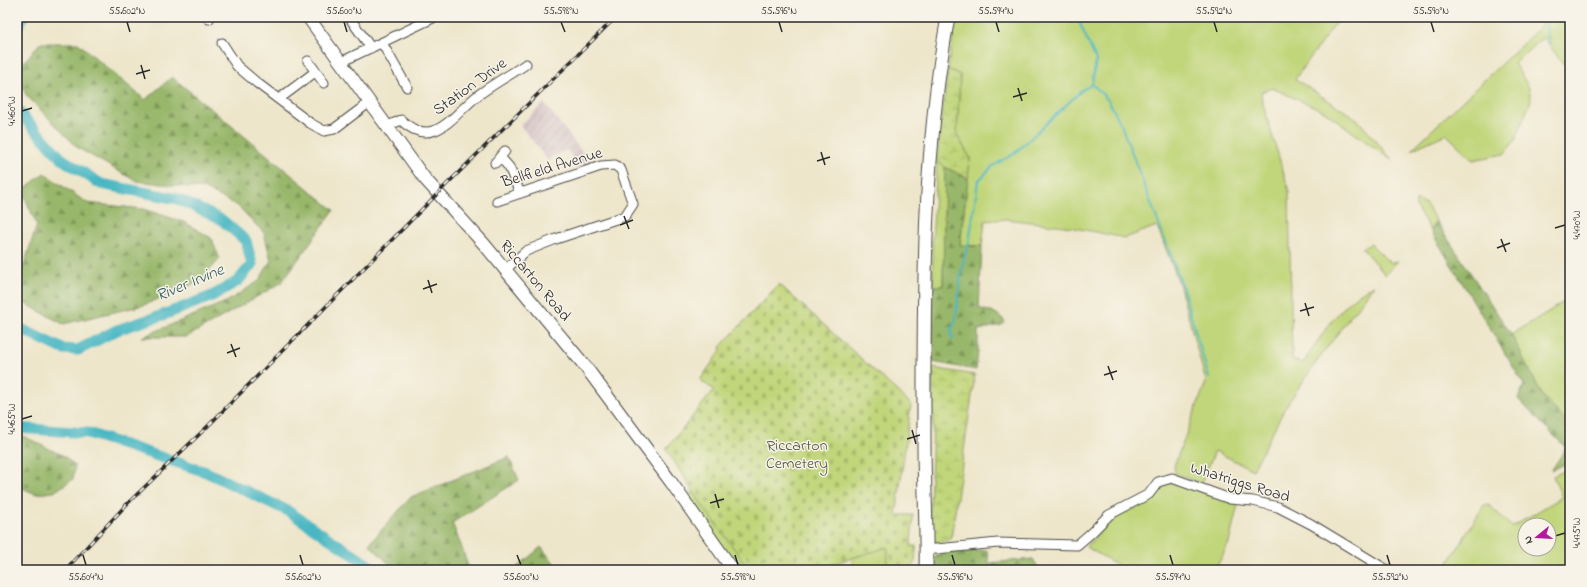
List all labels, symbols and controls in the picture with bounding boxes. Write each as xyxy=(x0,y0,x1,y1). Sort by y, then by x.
text: 55.602°N xyxy=(109,4,146,19)
text: 55.600°N xyxy=(326,4,362,19)
text: 55.598°N xyxy=(543,4,579,19)
text: 55.596°N xyxy=(761,4,797,19)
text: 55.594°N xyxy=(978,4,1014,19)
text: 55.592°N xyxy=(1196,4,1233,19)
text: 55.590°N xyxy=(1413,4,1449,19)
street label: Station Drive xyxy=(428,51,513,122)
text: 4.460°W xyxy=(5,96,20,126)
street label: Bellfield Avenue xyxy=(498,141,606,195)
text: 4.470°W xyxy=(1570,210,1585,240)
street label: Riccarton Road xyxy=(494,235,576,327)
water label: River Irvine xyxy=(152,257,229,308)
text: 4.465°W xyxy=(5,403,20,434)
park label: Riccarton Cemetery xyxy=(766,434,828,476)
street label: Whatriggs Road xyxy=(1187,456,1293,510)
north arrow xyxy=(1517,517,1557,557)
text: 4.475°W xyxy=(1570,517,1585,548)
text: N xyxy=(1520,534,1537,546)
text: 55.604°N xyxy=(68,570,104,585)
text: 55.602°N xyxy=(285,570,322,585)
text: 55.600°N xyxy=(503,570,539,585)
text: 55.598°N xyxy=(720,570,756,585)
text: 55.596°N xyxy=(937,570,973,585)
text: 55.594°N xyxy=(1155,570,1191,585)
text: 55.592°N xyxy=(1372,570,1409,585)

